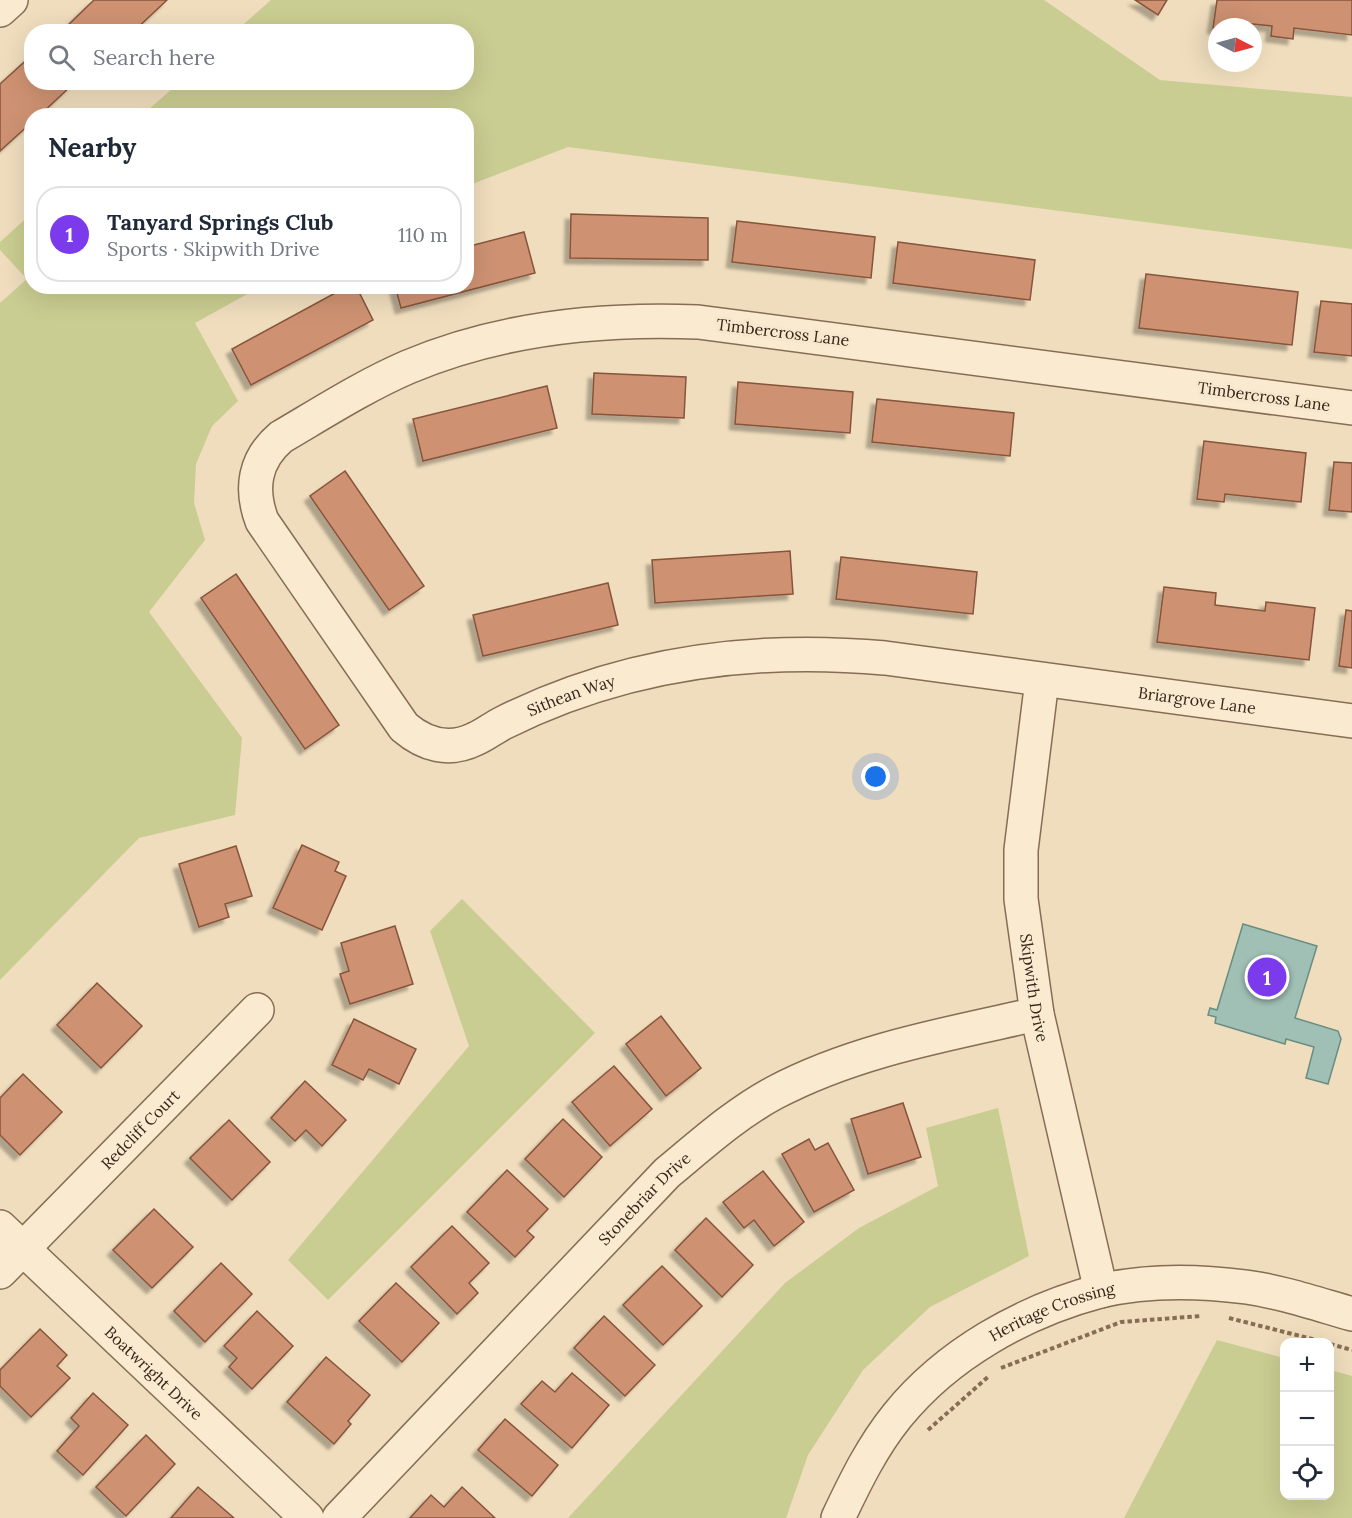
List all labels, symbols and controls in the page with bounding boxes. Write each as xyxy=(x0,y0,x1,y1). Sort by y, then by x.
north arrow xyxy=(1208,18,1262,72)
search box xyxy=(24,24,474,90)
icon: search xyxy=(45,41,78,74)
text: Search here xyxy=(93,43,215,71)
text: Nearby xyxy=(48,131,136,164)
text: Tanyard Springs Club xyxy=(107,208,333,236)
text: 1 xyxy=(65,222,74,247)
text: 110 m xyxy=(398,222,448,247)
text: Sports · Skipwith Drive xyxy=(107,236,320,261)
street label: Timbercross Lane xyxy=(715,314,851,350)
street label: Timbercross Lane xyxy=(1196,377,1332,415)
street label: Sithean Way xyxy=(524,670,618,720)
street label: Briargrove Lane xyxy=(1137,682,1257,718)
your location xyxy=(861,762,890,791)
street label: Skipwith Drive xyxy=(1016,932,1053,1044)
pin: 1 xyxy=(1248,954,1286,1000)
street label: Redcliff Court xyxy=(96,1085,184,1173)
street label: Stonebriar Drive xyxy=(594,1148,695,1249)
street label: Heritage Crossing xyxy=(985,1278,1117,1345)
street label: Boatwright Drive xyxy=(101,1322,207,1424)
map controls xyxy=(1280,1338,1334,1500)
button: + xyxy=(1280,1338,1334,1392)
button: − xyxy=(1280,1392,1334,1446)
button: locate xyxy=(1280,1446,1334,1500)

